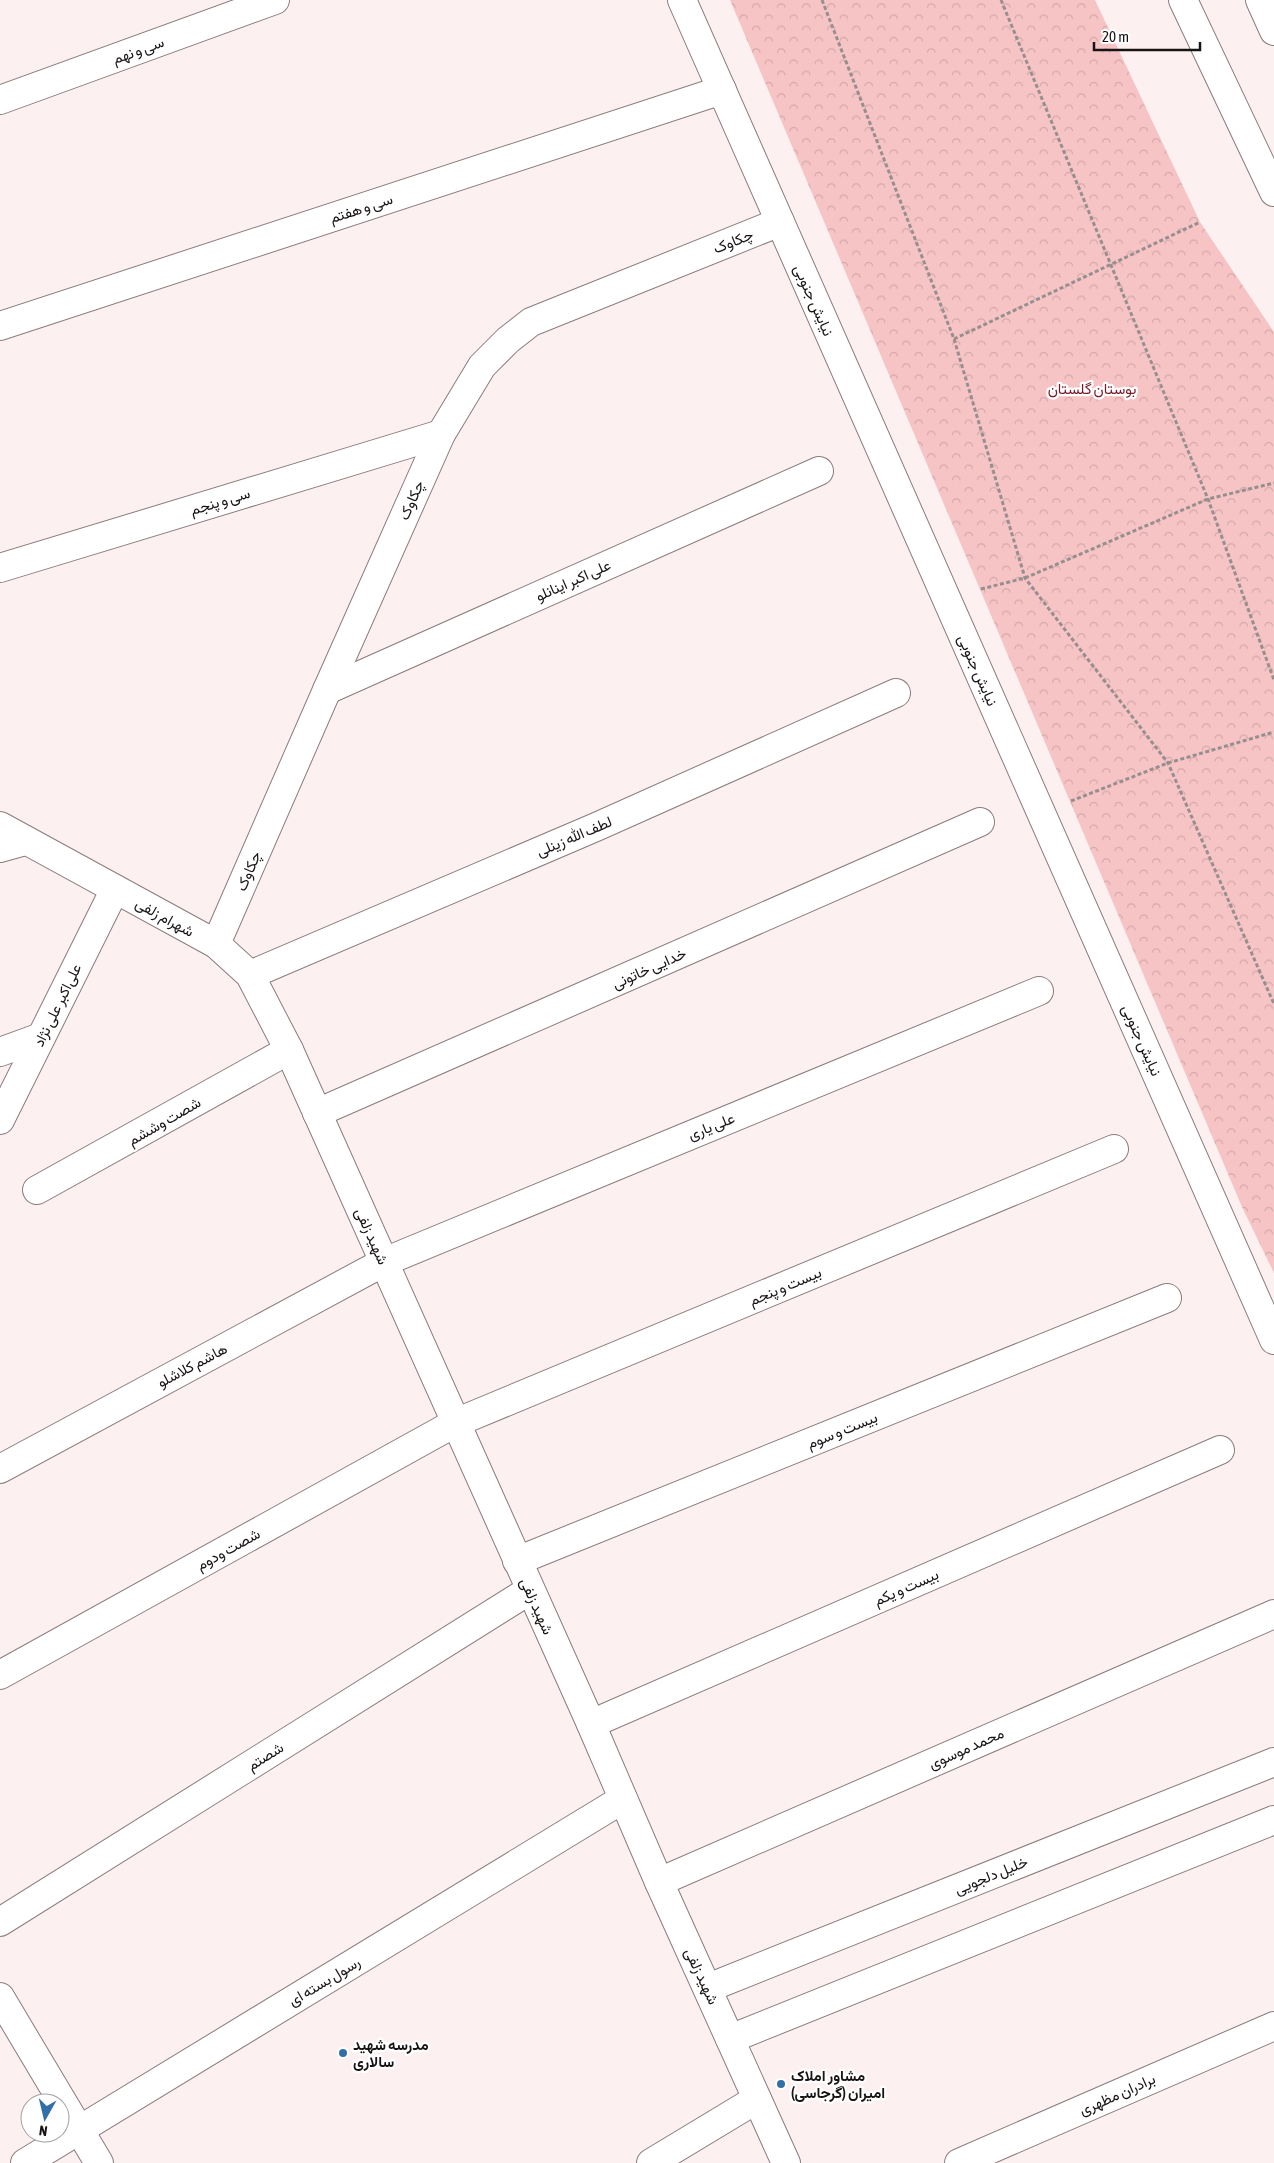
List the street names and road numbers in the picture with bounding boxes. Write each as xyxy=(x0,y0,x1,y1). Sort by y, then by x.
street label: سی و نهم xyxy=(110,33,167,69)
street label: سی و هفتم xyxy=(327,190,395,228)
street label: چکاوک xyxy=(711,225,756,258)
street label: نیایش جنوبی xyxy=(789,262,837,339)
street label: چکاوک xyxy=(395,478,429,523)
street label: سی و پنجم xyxy=(188,484,253,520)
street label: علی اکبر اینانلو xyxy=(533,556,614,606)
street label: نیایش جنوبی xyxy=(953,632,1001,709)
street label: لطف الله زینلی xyxy=(534,812,615,861)
street label: چکاوک xyxy=(232,849,266,894)
street label: شهرام زلفی xyxy=(132,894,197,942)
street label: خدایی خاتونی xyxy=(609,944,689,994)
street label: علی‌اکبر علی نژاد xyxy=(30,961,86,1050)
street label: نیایش جنوبی xyxy=(1117,1002,1165,1079)
street label: شصت وششم xyxy=(125,1093,205,1150)
street label: علی یاری xyxy=(685,1109,738,1145)
street label: شهید زلفی xyxy=(350,1205,392,1268)
street label: بیست و پنجم xyxy=(746,1263,824,1311)
street label: هاشم کلاشلو xyxy=(154,1339,231,1392)
street label: بیست و سوم xyxy=(804,1408,881,1454)
street label: شصت ودوم xyxy=(193,1524,264,1575)
street label: بیست و یکم xyxy=(871,1565,942,1611)
street label: شهید زلفی xyxy=(515,1575,557,1638)
street label: محمد موسوی xyxy=(926,1724,1007,1774)
street label: شصتم xyxy=(244,1738,288,1775)
street label: خلیل دلجویی xyxy=(952,1853,1031,1899)
street label: شهید زلفی xyxy=(680,1945,723,2008)
street label: رسول بسته ای xyxy=(285,1953,364,2011)
street label: برادران مظهری xyxy=(1076,2070,1159,2120)

